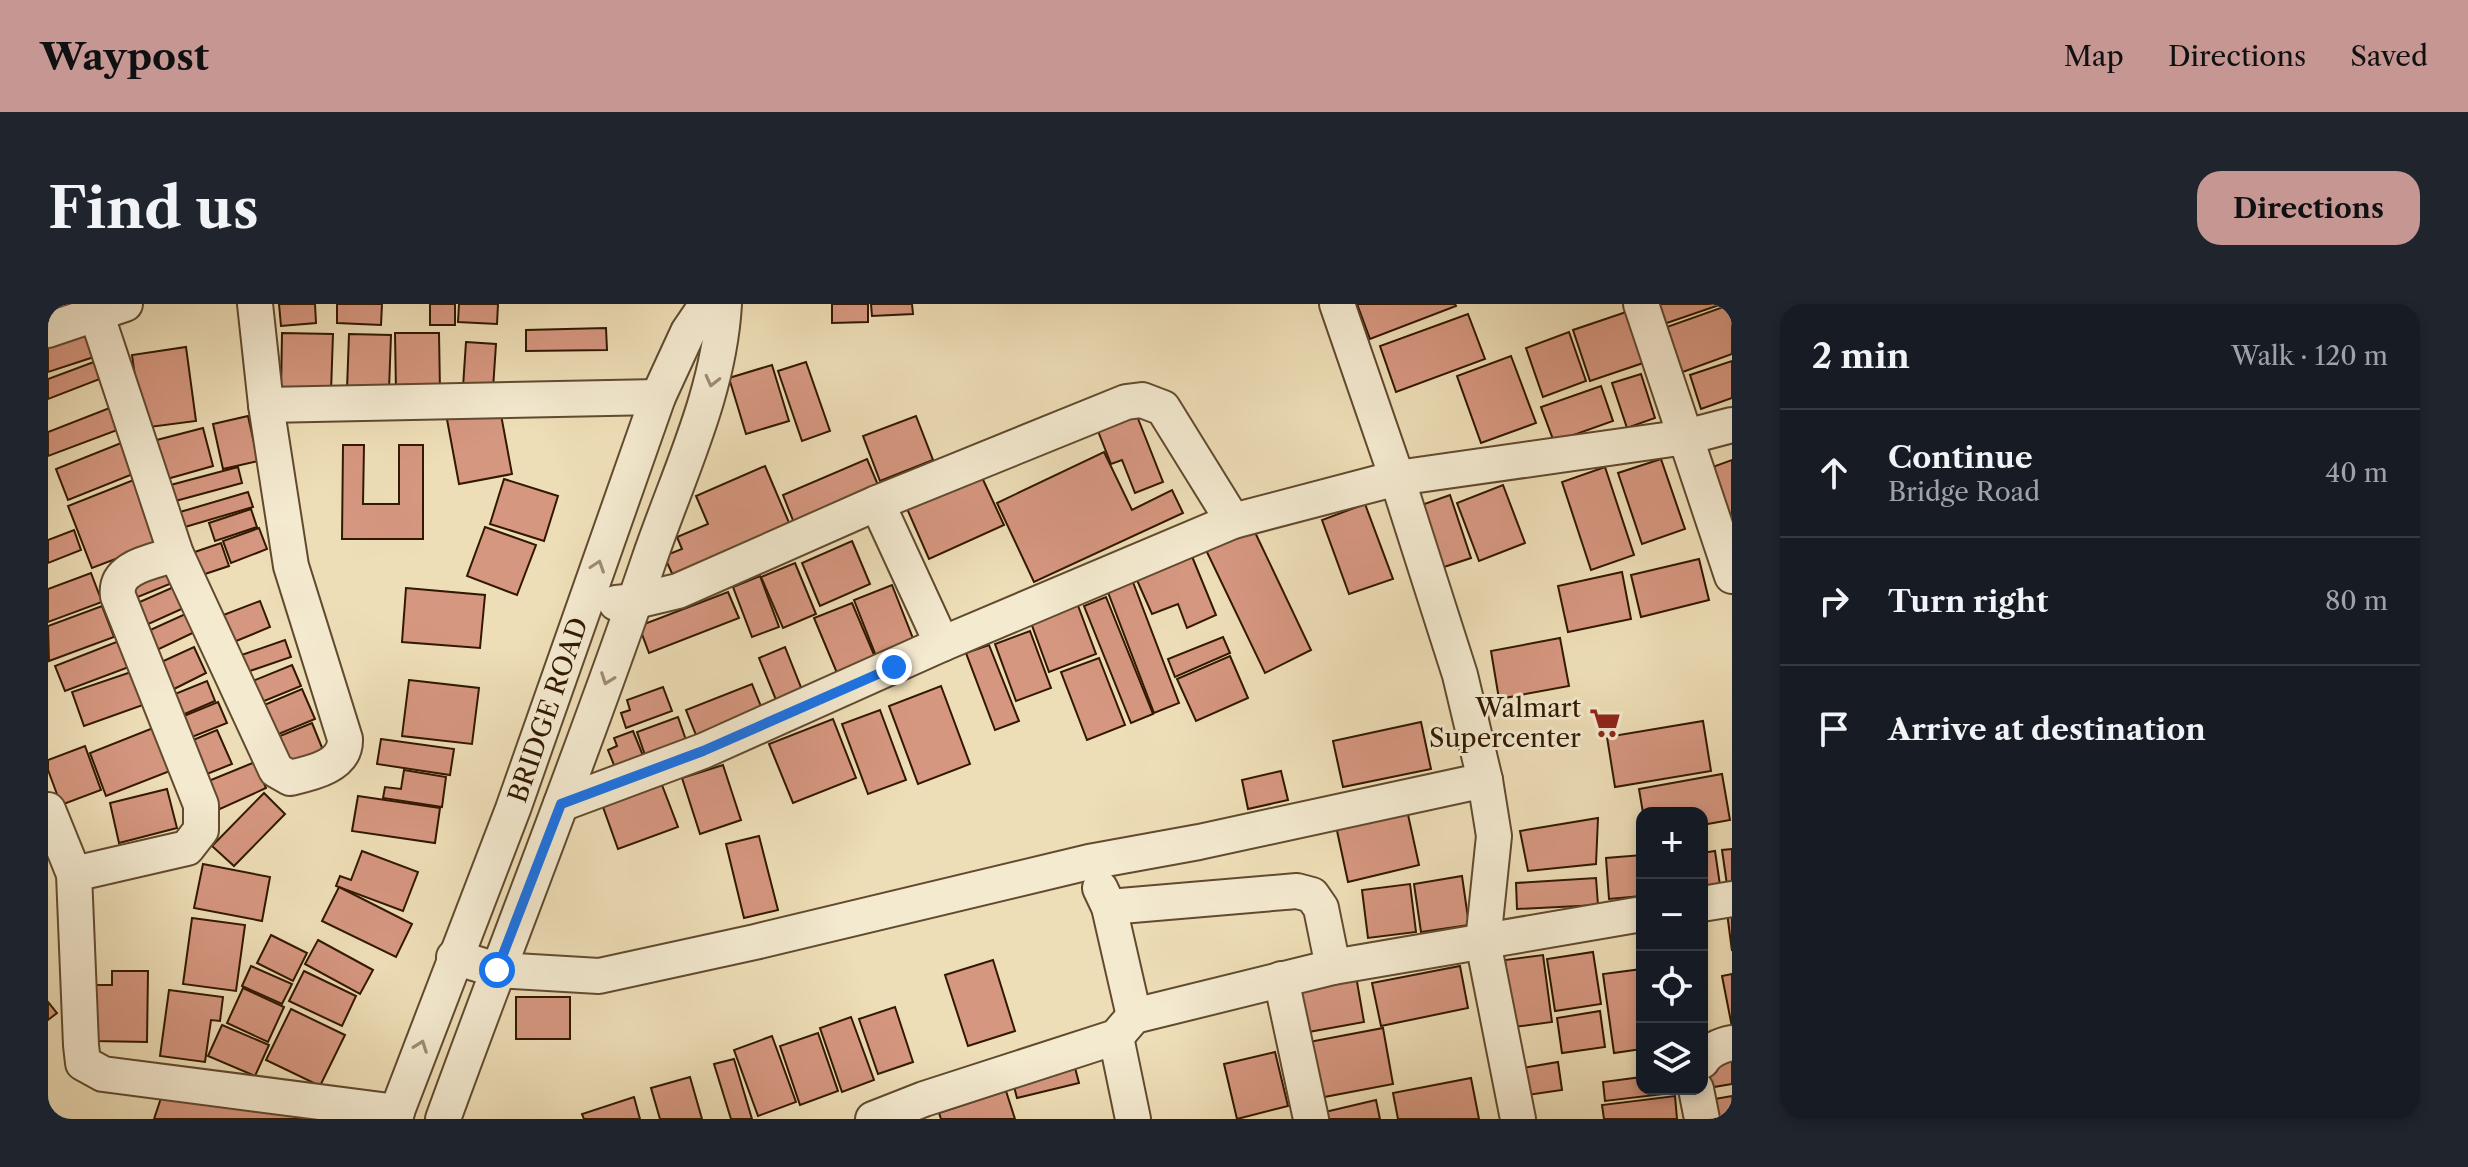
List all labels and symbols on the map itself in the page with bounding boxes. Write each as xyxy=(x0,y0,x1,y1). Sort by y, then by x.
one-way arrow xyxy=(705,373,722,387)
one-way arrow xyxy=(589,559,605,573)
street label: BRIDGE ROAD xyxy=(501,613,595,807)
route end xyxy=(876,649,912,685)
one-way arrow xyxy=(600,671,617,685)
place label: Walmart Supercenter xyxy=(1429,692,1582,754)
supermarket icon: Walmart Supercenter xyxy=(1588,706,1622,740)
route start xyxy=(479,952,515,988)
one-way arrow xyxy=(412,1040,428,1054)

